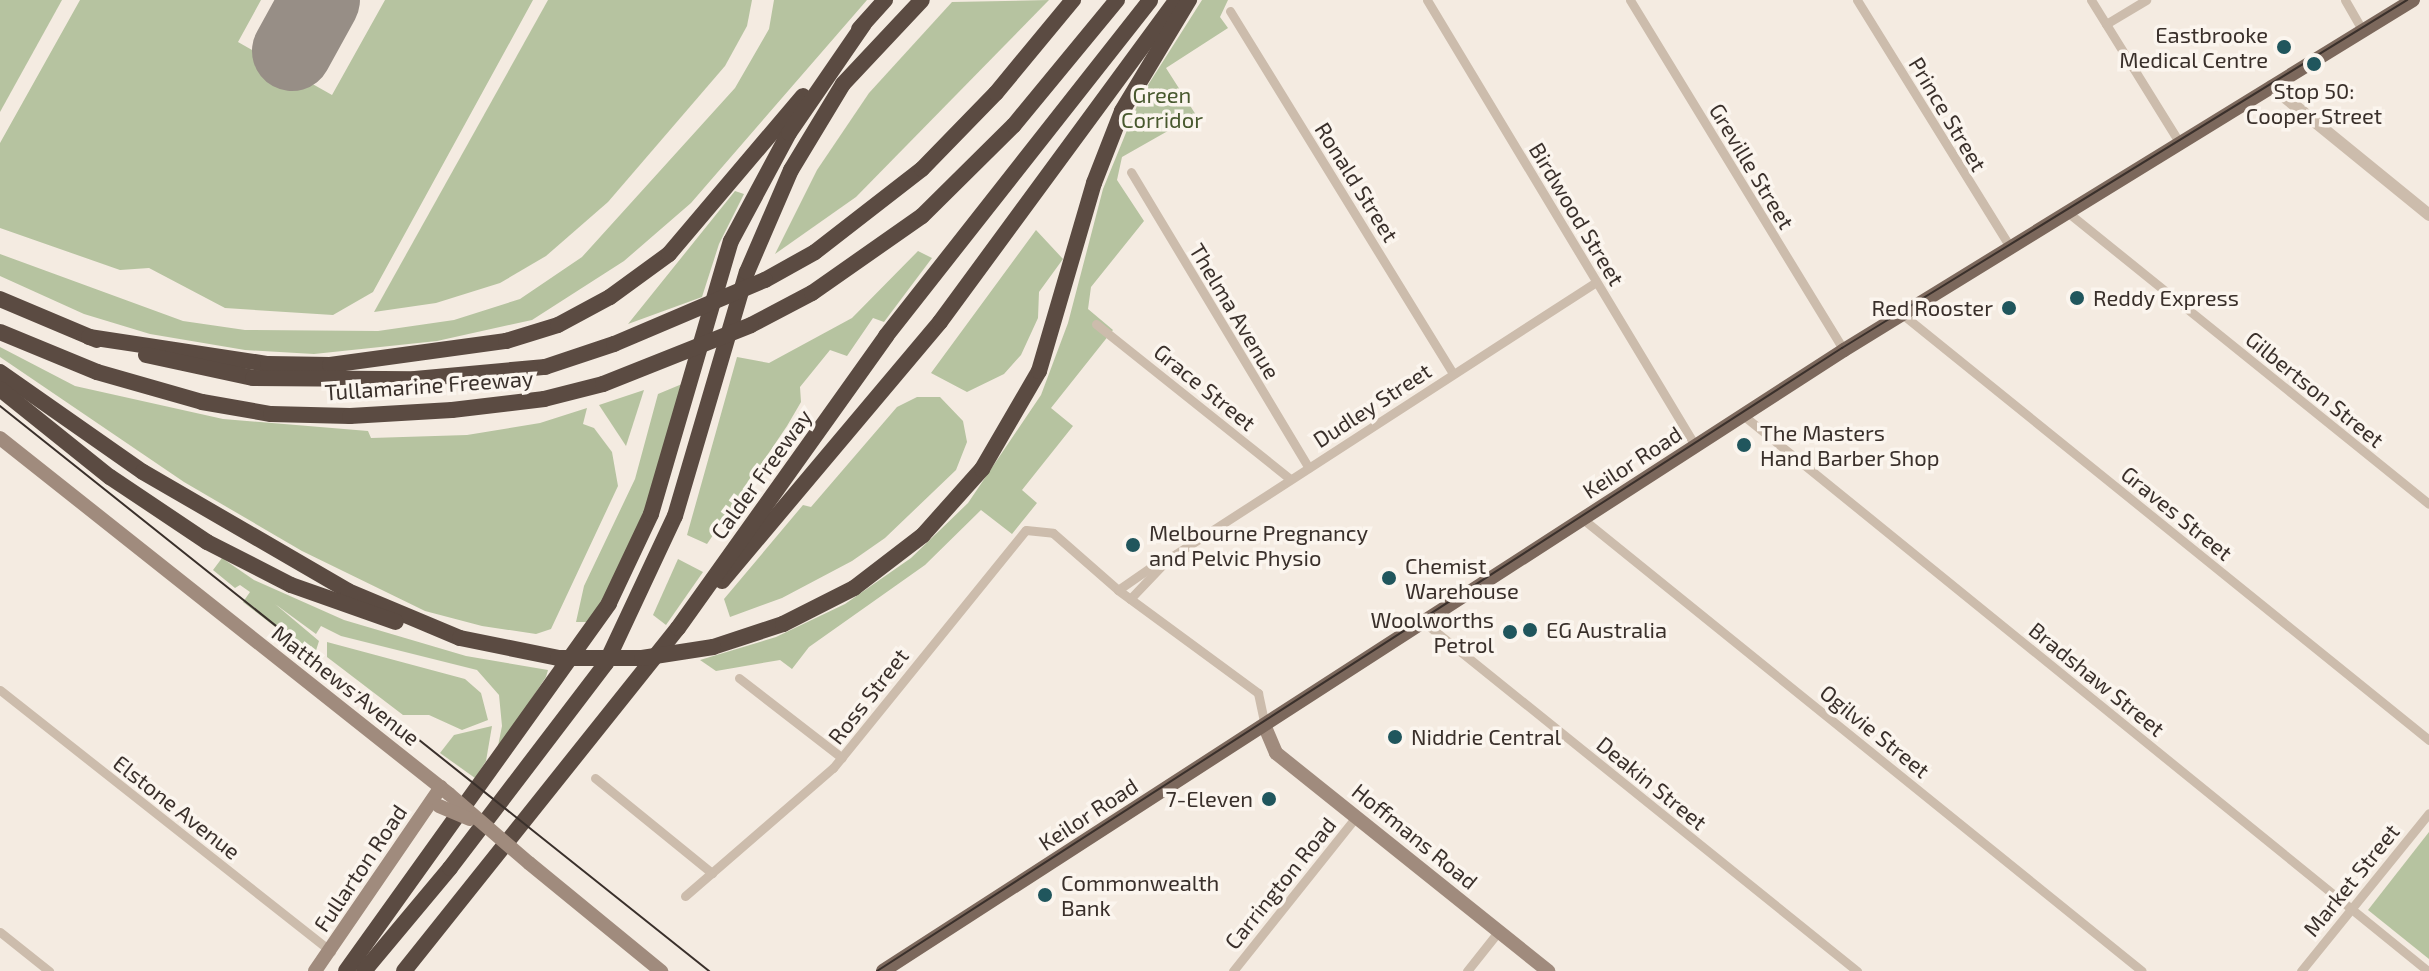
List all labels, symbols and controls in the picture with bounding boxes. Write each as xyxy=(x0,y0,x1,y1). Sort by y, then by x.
place label: Eastbrooke Medical Centre xyxy=(2119,21,2268,72)
marker: Eastbrooke Medical Centre xyxy=(2275,38,2293,56)
street label: Prince Street xyxy=(1904,52,1992,176)
marker: Stop 50: Cooper Street xyxy=(2305,55,2323,73)
place label: Stop 50: Cooper Street xyxy=(2246,77,2382,128)
park label: Green Corridor xyxy=(1121,81,1203,132)
street label: Greville Street xyxy=(1704,98,1800,234)
street label: Ronald Street xyxy=(1310,117,1404,247)
street label: Birdwood Street xyxy=(1524,138,1630,290)
street label: Thelma Avenue xyxy=(1184,238,1286,384)
place label: Reddy Express xyxy=(2093,285,2239,311)
marker: Reddy Express xyxy=(2068,289,2086,307)
place label: Red Rooster xyxy=(1872,295,1993,321)
marker: Red Rooster xyxy=(2000,299,2018,317)
street label: Gilbertson Street xyxy=(2241,325,2389,453)
street label: Grace Street xyxy=(1149,338,1261,436)
street label: Dudley Street xyxy=(1308,357,1436,453)
street label: Tullamarine Freeway xyxy=(324,365,534,405)
street label: Calder Freeway xyxy=(705,404,817,544)
place label: The Masters Hand Barber Shop xyxy=(1760,419,1940,470)
street label: Keilor Road xyxy=(1577,420,1687,504)
marker: The Masters Hand Barber Shop xyxy=(1735,436,1753,454)
street label: Graves Street xyxy=(2116,460,2238,566)
place label: Melbourne Pregnancy and Pelvic Physio xyxy=(1149,519,1368,570)
marker: Melbourne Pregnancy and Pelvic Physio xyxy=(1124,536,1142,554)
place label: Chemist Warehouse xyxy=(1405,552,1519,604)
marker: Chemist Warehouse xyxy=(1380,569,1398,587)
place label: Woolworths Petrol xyxy=(1371,606,1494,658)
street label: Bradshaw Street xyxy=(2024,616,2170,742)
place label: EG Australia xyxy=(1546,617,1668,643)
street label: Matthews Avenue xyxy=(267,619,425,751)
marker: EG Australia xyxy=(1521,621,1539,639)
marker: Woolworths Petrol xyxy=(1501,623,1519,641)
street label: Ross Street xyxy=(822,643,914,749)
street label: Ogilvie Street xyxy=(1815,679,1935,783)
place label: Niddrie Central xyxy=(1411,724,1561,750)
marker: Niddrie Central xyxy=(1386,728,1404,746)
street label: Deakin Street xyxy=(1592,731,1712,835)
street label: Elstone Avenue xyxy=(108,749,246,865)
street label: Keilor Road xyxy=(1033,772,1143,856)
street label: Hoffmans Road xyxy=(1347,777,1483,895)
place label: 7-Eleven xyxy=(1166,786,1253,812)
marker: 7-Eleven xyxy=(1260,790,1278,808)
street label: Fullarton Road xyxy=(308,800,412,936)
street label: Carrington Road xyxy=(1219,812,1341,954)
street label: Market Street xyxy=(2298,818,2404,942)
place label: Commonwealth Bank xyxy=(1061,869,1219,920)
marker: Commonwealth Bank xyxy=(1036,886,1054,904)

